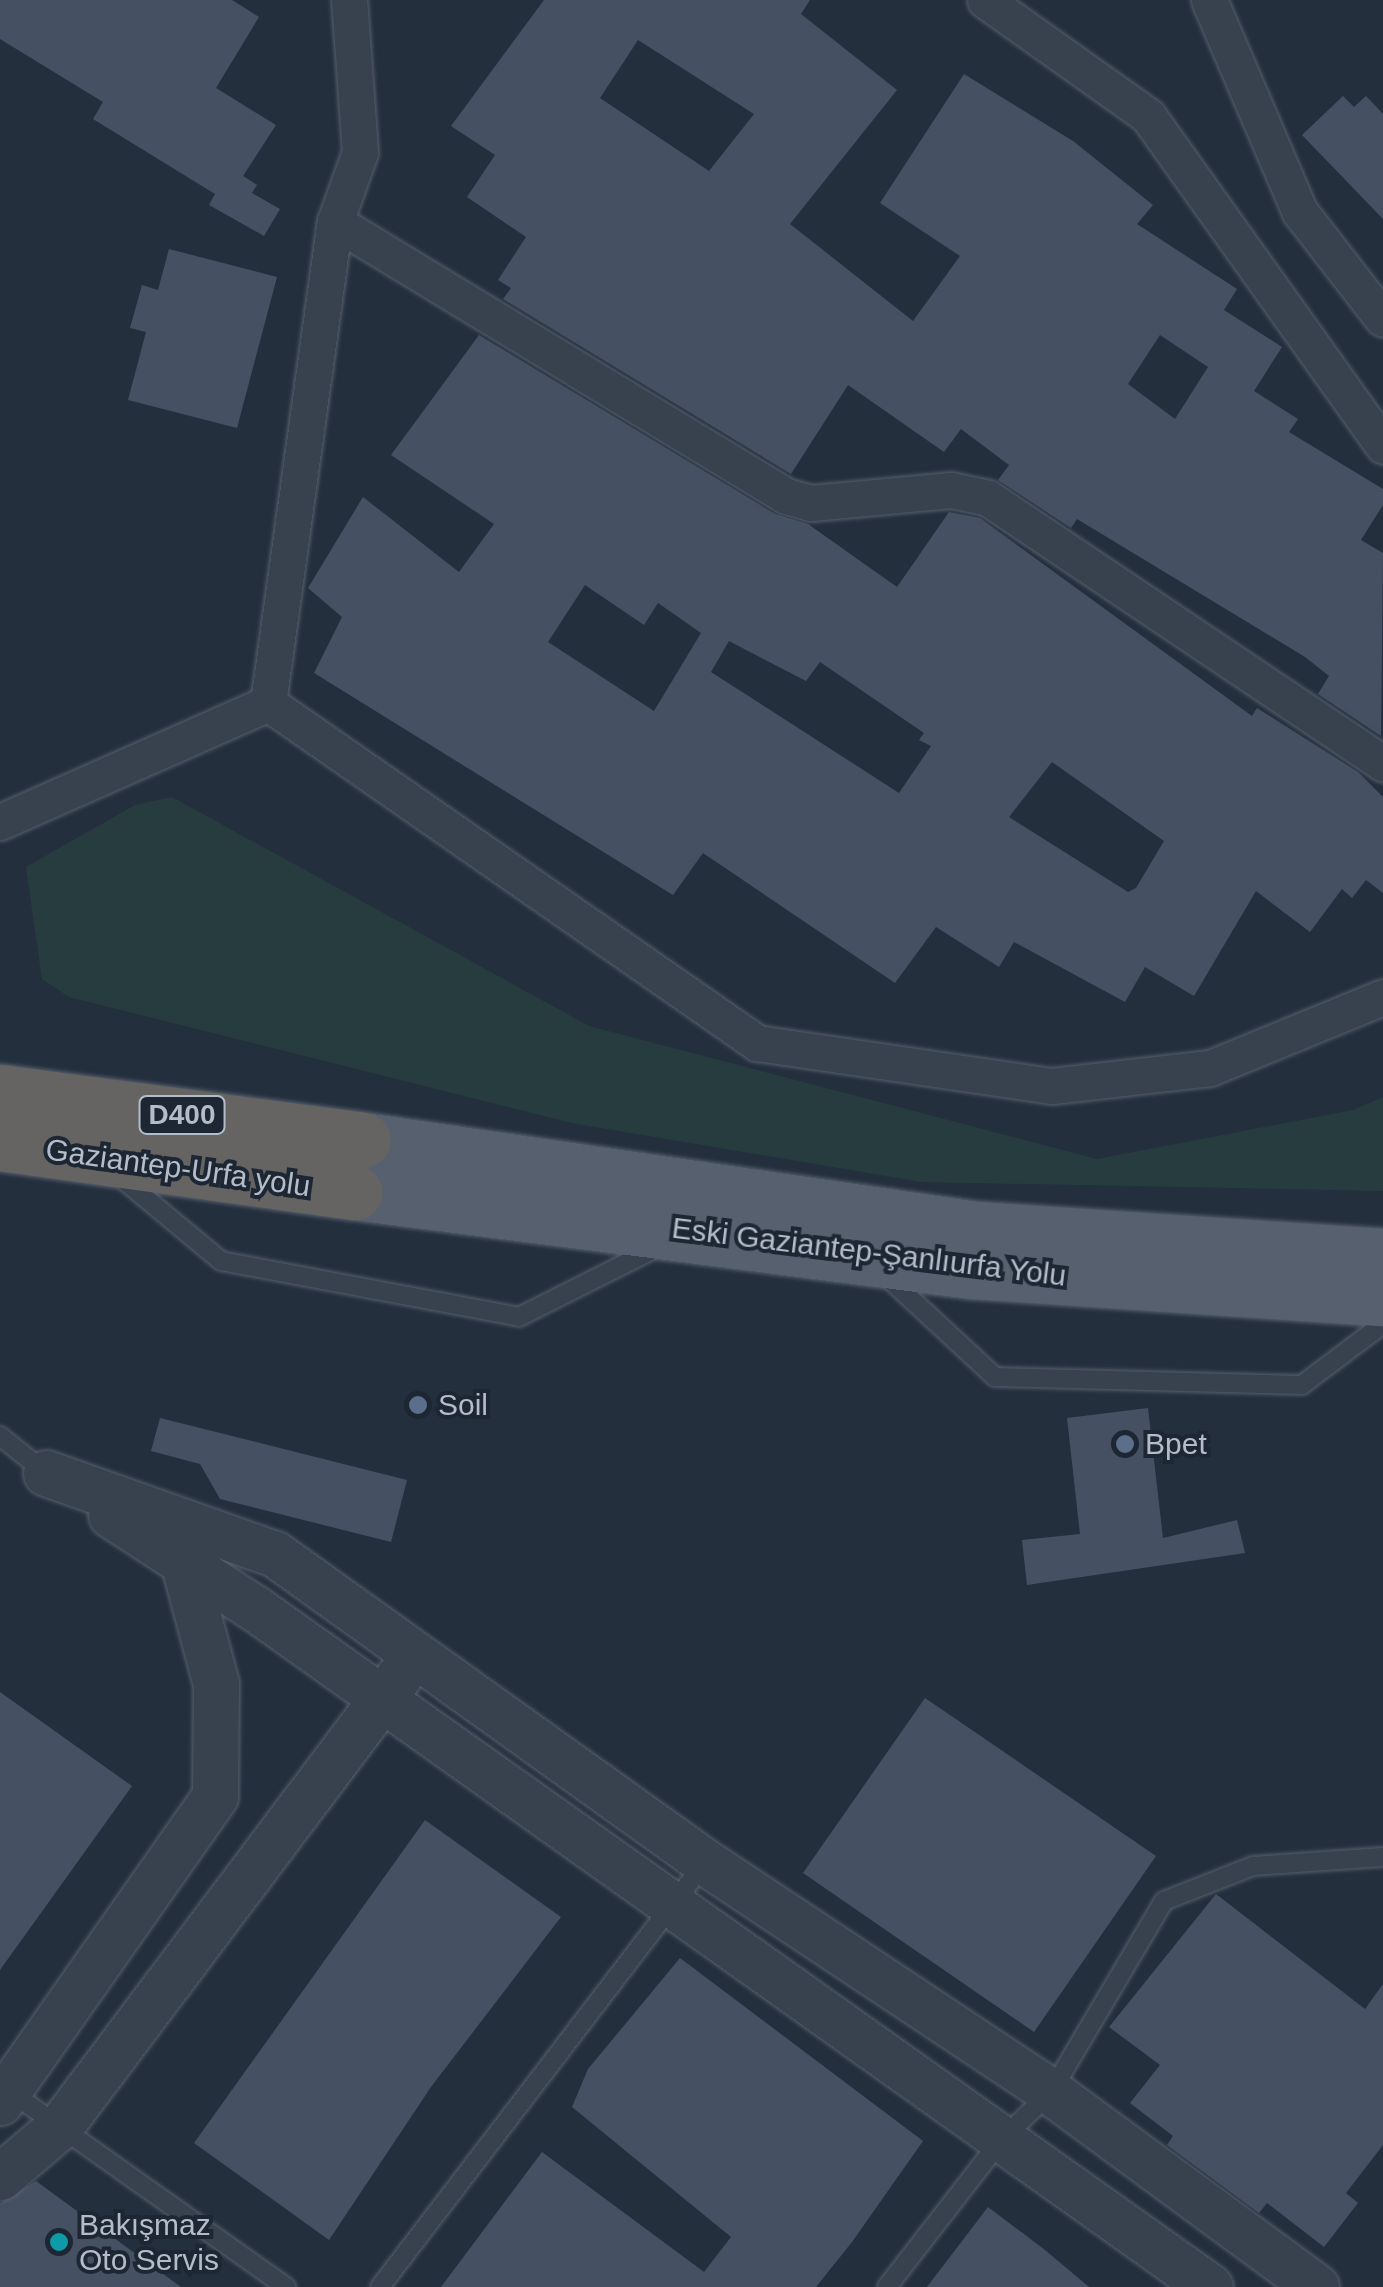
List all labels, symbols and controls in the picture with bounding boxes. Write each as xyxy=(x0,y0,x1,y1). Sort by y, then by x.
road number: D400 xyxy=(137,1092,227,1138)
street label: Gaziantep-Urfa yolu xyxy=(43,1132,313,1204)
street label: Eski Gaziantep-Şanlıurfa Yolu xyxy=(670,1210,1068,1294)
place label: Soil xyxy=(438,1387,488,1423)
marker: Soil xyxy=(407,1394,429,1416)
place label: Bpet xyxy=(1145,1426,1207,1462)
marker: Bpet xyxy=(1114,1433,1136,1455)
place label: Bakışmaz Oto Servis xyxy=(79,2207,219,2278)
marker: Bakışmaz Oto Servis xyxy=(48,2231,70,2253)

